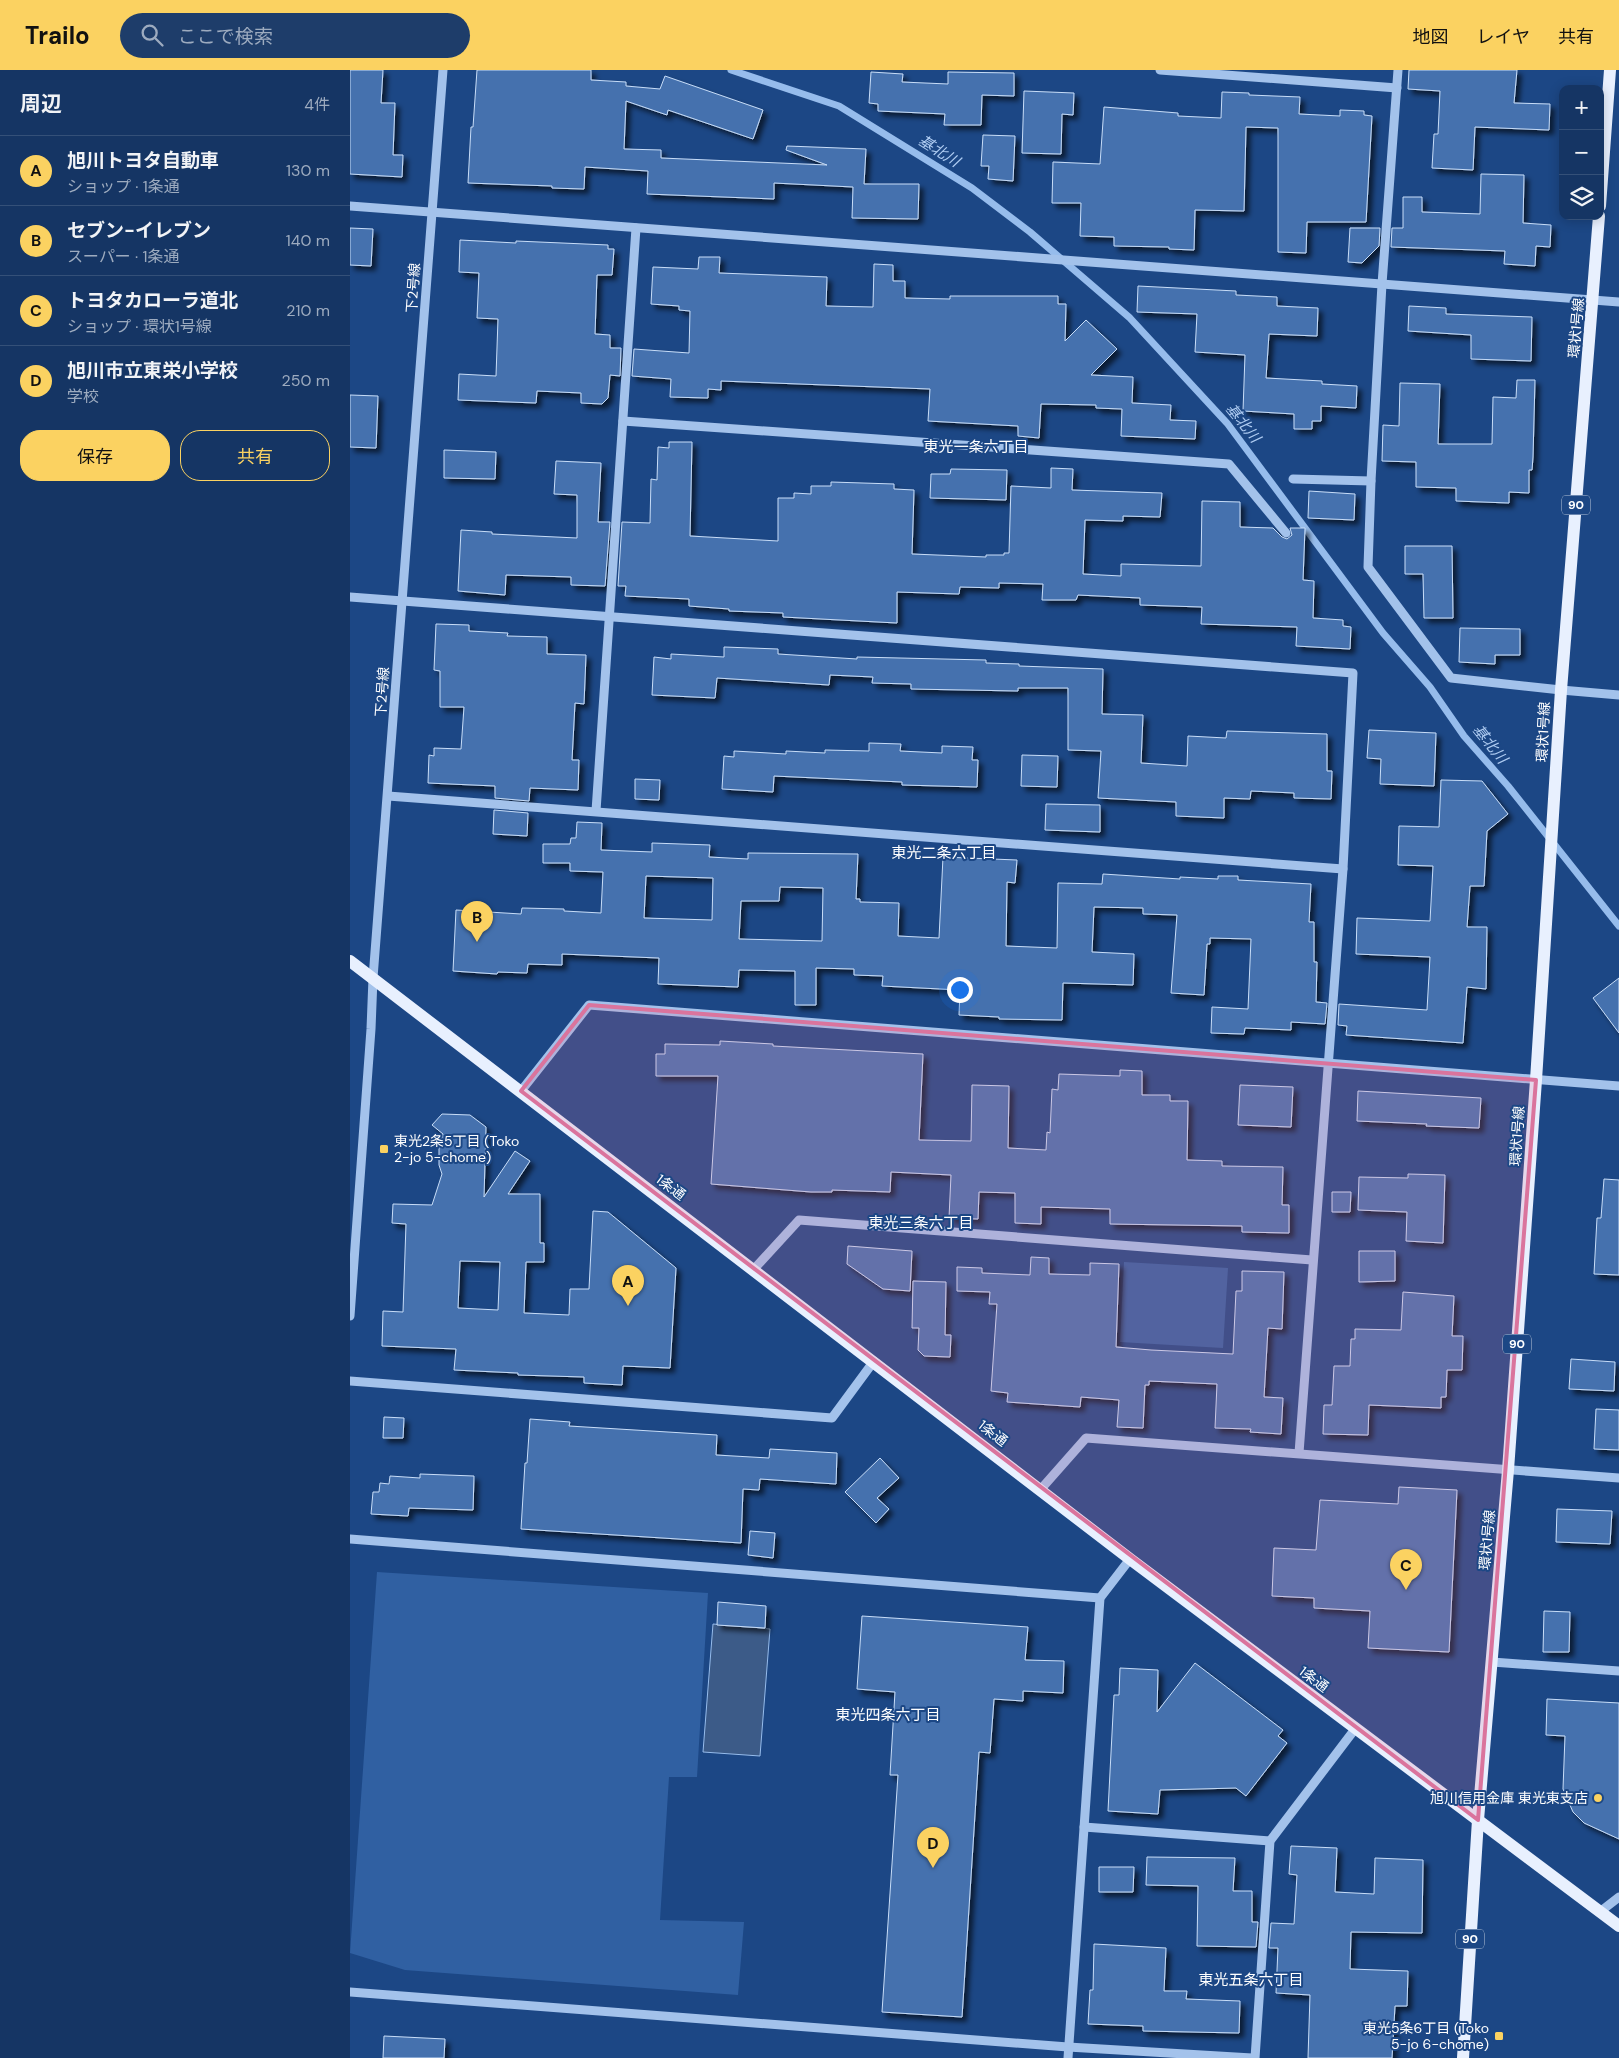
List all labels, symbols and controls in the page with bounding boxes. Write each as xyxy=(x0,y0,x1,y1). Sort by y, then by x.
search box xyxy=(120,13,470,58)
text: Trailo xyxy=(25,20,90,51)
icon: search xyxy=(138,21,166,49)
text: ここで検索 xyxy=(178,24,273,49)
text: 地図 xyxy=(1413,25,1449,49)
text: レイヤ xyxy=(1477,25,1530,49)
text: 共有 xyxy=(1558,25,1594,49)
map controls xyxy=(1559,85,1604,220)
button: + xyxy=(1559,85,1604,130)
text: 周辺 xyxy=(20,90,62,118)
text: 4件 xyxy=(304,94,330,115)
button: − xyxy=(1559,130,1604,175)
water label: 基北川 xyxy=(915,131,965,172)
text: 旭川トヨタ自動車 xyxy=(67,148,219,173)
text: A xyxy=(30,160,42,181)
text: 130 m xyxy=(286,160,330,181)
button: layers xyxy=(1559,175,1604,220)
text: ショップ · 1条通 xyxy=(67,176,180,197)
text: セブン-イレブン xyxy=(67,218,211,243)
text: B xyxy=(31,230,41,251)
text: 140 m xyxy=(286,230,330,251)
text: スーパー · 1条通 xyxy=(67,246,180,267)
street label: 下2号線 xyxy=(402,262,424,314)
text: トヨタカローラ道北 xyxy=(67,288,238,313)
street label: 環状1号線 xyxy=(1564,297,1588,359)
text: C xyxy=(30,300,42,321)
text: 210 m xyxy=(286,300,330,321)
text: ショップ · 環状1号線 xyxy=(67,316,212,337)
text: 旭川市立東栄小学校 xyxy=(67,358,238,383)
text: D xyxy=(30,370,42,391)
text: 250 m xyxy=(282,370,330,391)
text: 学校 xyxy=(67,386,99,407)
water label: 基北川 xyxy=(1221,399,1266,448)
button: 保存 xyxy=(20,430,170,481)
button: 共有 xyxy=(180,430,330,481)
district label: 東光一条六丁目 xyxy=(923,437,1029,457)
road number: 90 xyxy=(1562,496,1590,514)
street label: 下2号線 xyxy=(371,666,393,718)
street label: 環状1号線 xyxy=(1532,701,1554,763)
water label: 基北川 xyxy=(1468,720,1513,769)
district label: 東光二条六丁目 xyxy=(891,843,997,863)
pin: B xyxy=(461,901,493,942)
your location xyxy=(947,977,973,1003)
street label: 環状1号線 xyxy=(1506,1105,1528,1167)
place label: 東光2条5丁目 (Toko 2-jo 5-chome) xyxy=(394,1132,519,1166)
marker: 東光2条5丁目 (Toko 2-jo 5-chome) xyxy=(378,1143,390,1155)
street label: 1条通 xyxy=(653,1170,689,1204)
district label: 東光三条六丁目 xyxy=(868,1213,974,1233)
pin: A xyxy=(612,1265,644,1306)
road number: 90 xyxy=(1503,1334,1531,1354)
street label: 1条通 xyxy=(975,1416,1011,1450)
street label: 環状1号線 xyxy=(1475,1509,1499,1571)
pin: C xyxy=(1390,1549,1422,1590)
street label: 1条通 xyxy=(1296,1662,1332,1696)
district label: 東光四条六丁目 xyxy=(835,1705,941,1725)
place label: 旭川信用金庫 東光東支店 xyxy=(1430,1789,1588,1807)
marker: 旭川信用金庫 東光東支店 xyxy=(1592,1792,1604,1804)
pin: D xyxy=(917,1827,949,1868)
road number: 90 xyxy=(1456,1930,1484,1948)
district label: 東光五条六丁目 xyxy=(1198,1970,1304,1990)
place label: 東光5条6丁目 (Toko 5-jo 6-chome) xyxy=(1363,2019,1489,2053)
marker: 東光5条6丁目 (Toko 5-jo 6-chome) xyxy=(1493,2030,1505,2042)

